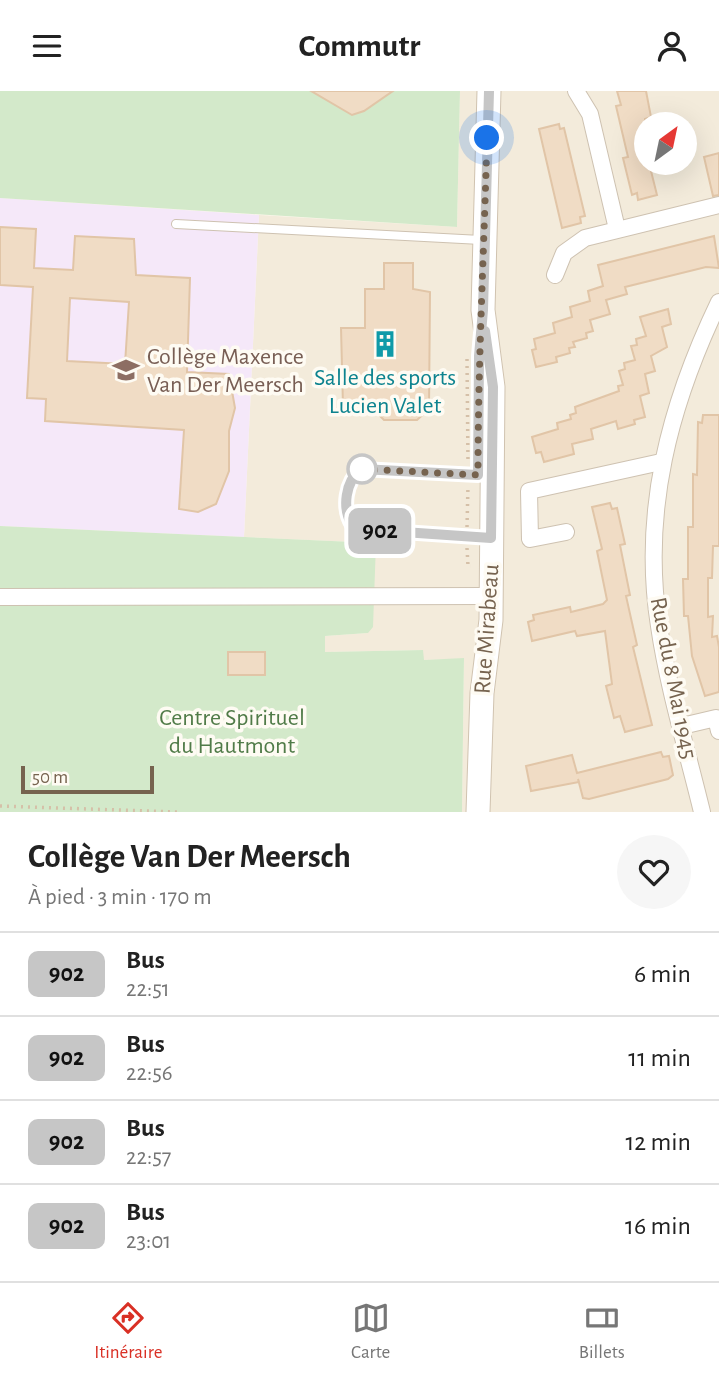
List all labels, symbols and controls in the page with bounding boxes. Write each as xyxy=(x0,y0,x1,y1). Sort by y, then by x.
icon: menu xyxy=(28,27,66,65)
icon: person xyxy=(653,27,691,65)
text: Commutr xyxy=(299,30,420,62)
north arrow xyxy=(634,112,696,175)
map controls xyxy=(634,112,697,175)
your location xyxy=(469,120,504,155)
building icon: Salle des sports Lucien Valet xyxy=(370,329,400,359)
place label: Collège Maxence Van Der Meersch xyxy=(147,345,304,397)
school or university icon: Collège Maxence Van Der Meersch xyxy=(111,355,141,385)
place label: Salle des sports Lucien Valet xyxy=(314,366,456,418)
unlabelled marker xyxy=(347,454,377,484)
line badge: 902 xyxy=(340,508,420,554)
text: 902 xyxy=(362,519,398,543)
street label: Rue Mirabeau xyxy=(470,563,504,695)
street label: Rue du 8 Mai 1945 xyxy=(646,595,701,761)
park label: Centre Spirituel du Hautmont xyxy=(159,706,305,758)
scale bar xyxy=(21,763,154,795)
text: 50 m xyxy=(32,768,68,787)
button: heart xyxy=(617,835,691,909)
text: Collège Van Der Meersch xyxy=(28,841,351,874)
text: À pied · 3 min · 170 m xyxy=(28,886,212,909)
text: Bus xyxy=(126,947,165,973)
text: 6 min xyxy=(634,961,691,987)
text: 902 xyxy=(49,962,84,986)
text: 22:51 xyxy=(126,978,170,1001)
text: Bus xyxy=(126,1031,165,1057)
text: 11 min xyxy=(628,1045,691,1071)
text: 902 xyxy=(49,1046,84,1070)
text: 22:56 xyxy=(126,1062,173,1085)
text: Bus xyxy=(126,1115,165,1141)
text: 12 min xyxy=(625,1129,691,1155)
text: 902 xyxy=(49,1130,84,1154)
text: 22:57 xyxy=(126,1146,171,1169)
text: Bus xyxy=(126,1199,165,1225)
text: 16 min xyxy=(625,1213,691,1239)
text: 902 xyxy=(49,1214,84,1238)
text: 23:01 xyxy=(126,1230,171,1253)
tab: Itinéraire xyxy=(94,1299,163,1364)
tab: Carte xyxy=(351,1299,390,1364)
tab: Billets xyxy=(579,1299,625,1364)

